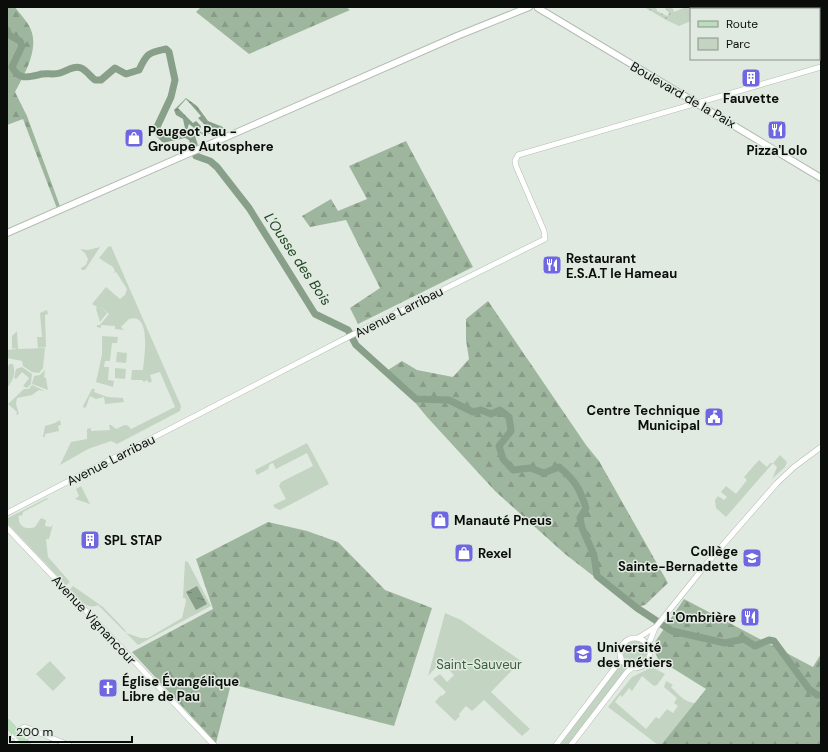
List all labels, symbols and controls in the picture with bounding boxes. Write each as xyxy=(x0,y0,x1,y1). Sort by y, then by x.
legend xyxy=(690,8,820,60)
text: Route xyxy=(726,16,758,32)
text: Parc xyxy=(726,36,750,52)
street label: Boulevard de la Paix xyxy=(627,58,739,132)
building icon: Fauvette xyxy=(740,67,762,89)
place label: Fauvette xyxy=(723,90,779,107)
restaurant icon: Pizza'Lolo xyxy=(766,119,788,141)
place label: Peugeot Pau - Groupe Autosphere xyxy=(148,123,274,155)
shop icon: Peugeot Pau - Groupe Autosphere xyxy=(123,127,145,149)
place label: Pizza'Lolo xyxy=(747,142,807,159)
water label: L'Ousse des Bois xyxy=(260,209,336,309)
place label: Restaurant E.S.A.T le Hameau xyxy=(566,250,677,282)
restaurant icon: Restaurant E.S.A.T le Hameau xyxy=(541,254,563,276)
street label: Avenue Larribau xyxy=(352,282,446,342)
place label: Centre Technique Municipal xyxy=(587,402,700,434)
public building icon: Centre Technique Municipal xyxy=(703,406,725,428)
street label: Avenue Larribau xyxy=(64,430,158,490)
shop icon: Manauté Pneus xyxy=(429,509,451,531)
place label: Manauté Pneus xyxy=(454,512,552,529)
building icon: SPL STAP xyxy=(79,529,101,551)
place label: SPL STAP xyxy=(104,532,162,549)
shop icon: Rexel xyxy=(453,542,475,564)
place label: Collège Sainte-Bernadette xyxy=(618,543,738,575)
place label: Rexel xyxy=(478,545,512,562)
school or university icon: Collège Sainte-Bernadette xyxy=(741,547,763,569)
street label: Avenue Vignancour xyxy=(48,572,140,668)
restaurant icon: L'Ombrière xyxy=(739,606,761,628)
place label: L'Ombrière xyxy=(666,609,736,626)
place label: Université des métiers xyxy=(597,639,673,671)
school or university icon: Université des métiers xyxy=(572,643,594,665)
park label: Saint-Sauveur xyxy=(436,656,522,673)
place label: Église Évangélique Libre de Pau xyxy=(122,672,239,705)
church icon: Église Évangélique Libre de Pau xyxy=(97,677,119,699)
scale bar xyxy=(10,718,132,744)
text: 200 m xyxy=(16,724,53,740)

